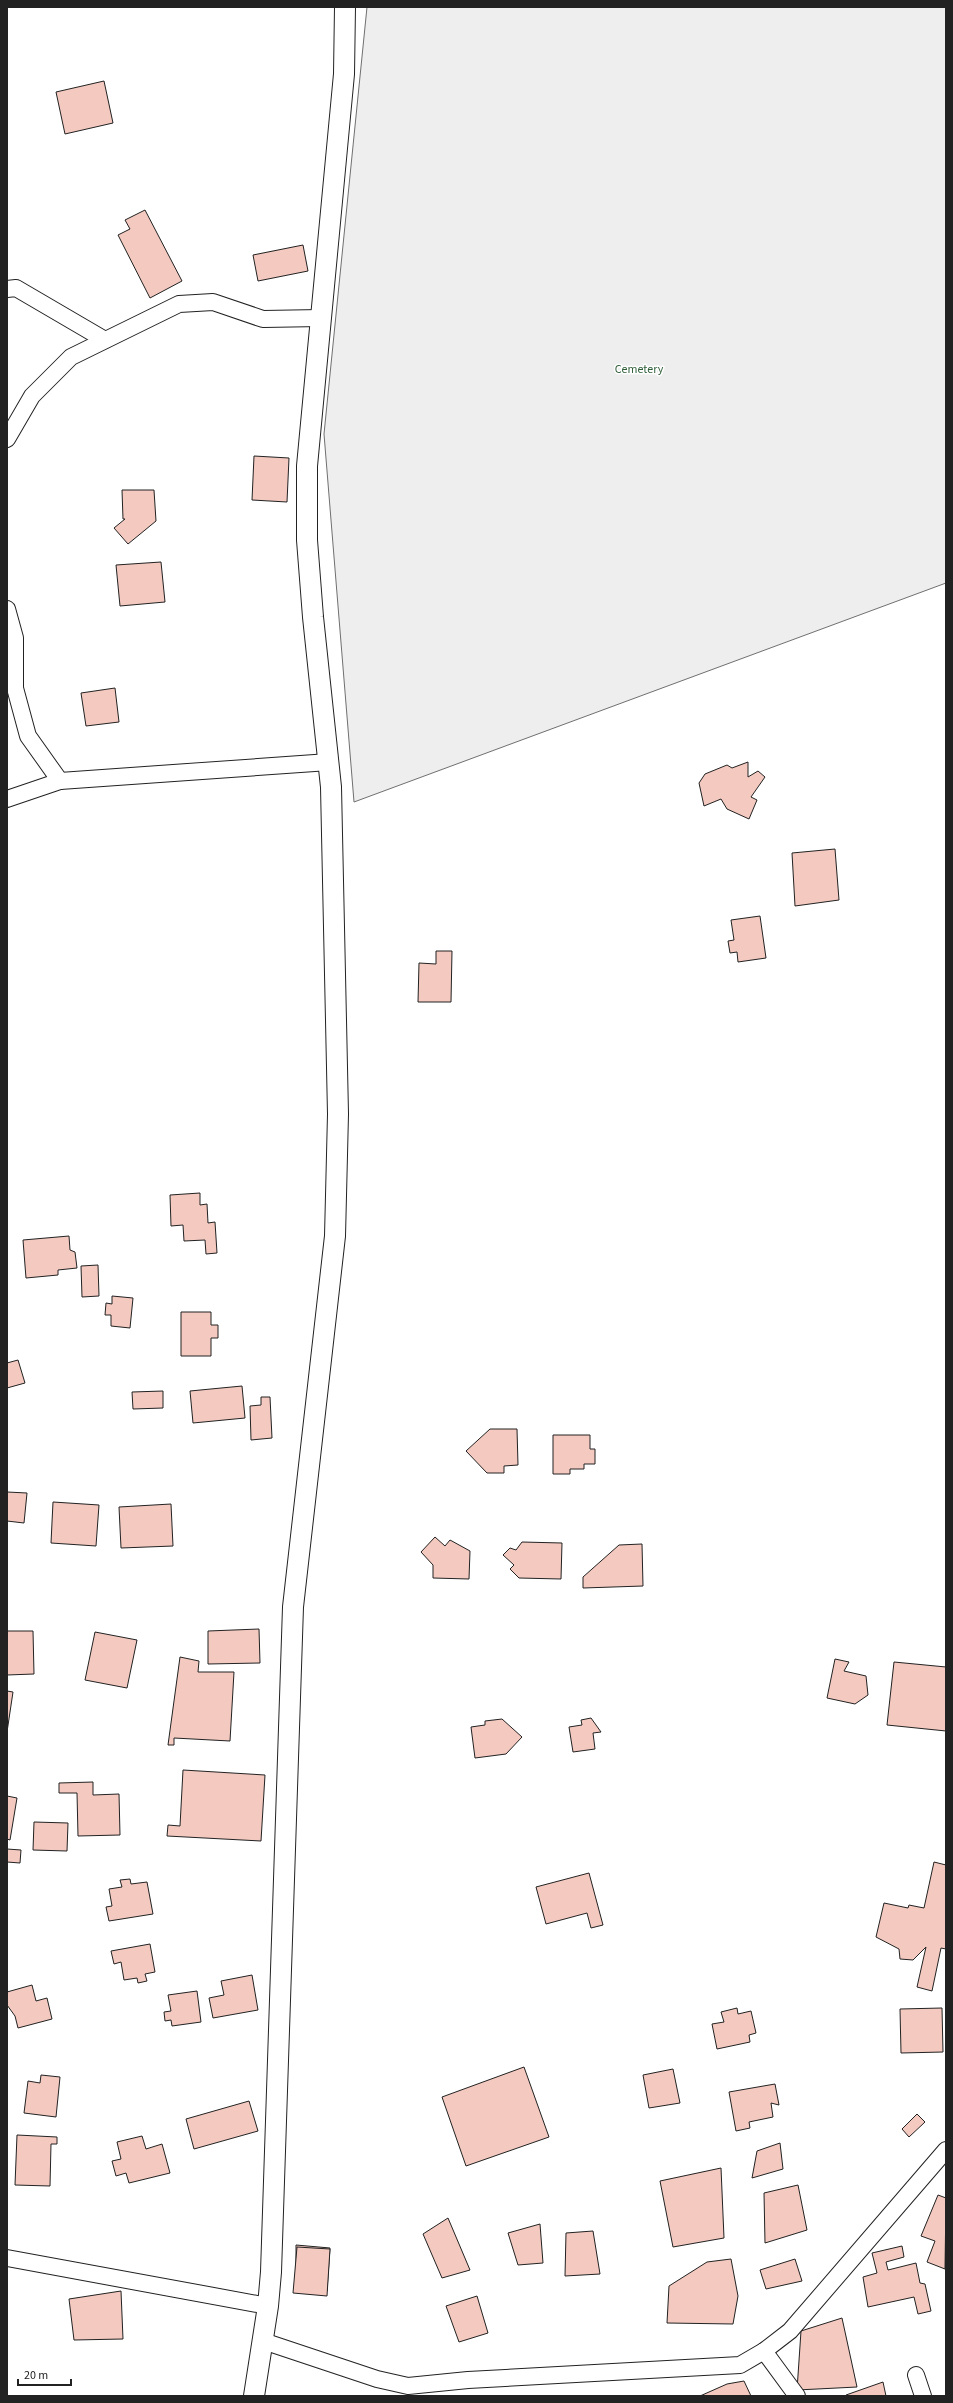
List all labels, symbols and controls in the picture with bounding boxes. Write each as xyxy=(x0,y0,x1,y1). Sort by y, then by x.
park label: Cemetery xyxy=(615,361,664,378)
scale bar xyxy=(18,2361,71,2387)
text: 20 m xyxy=(24,2367,48,2384)

